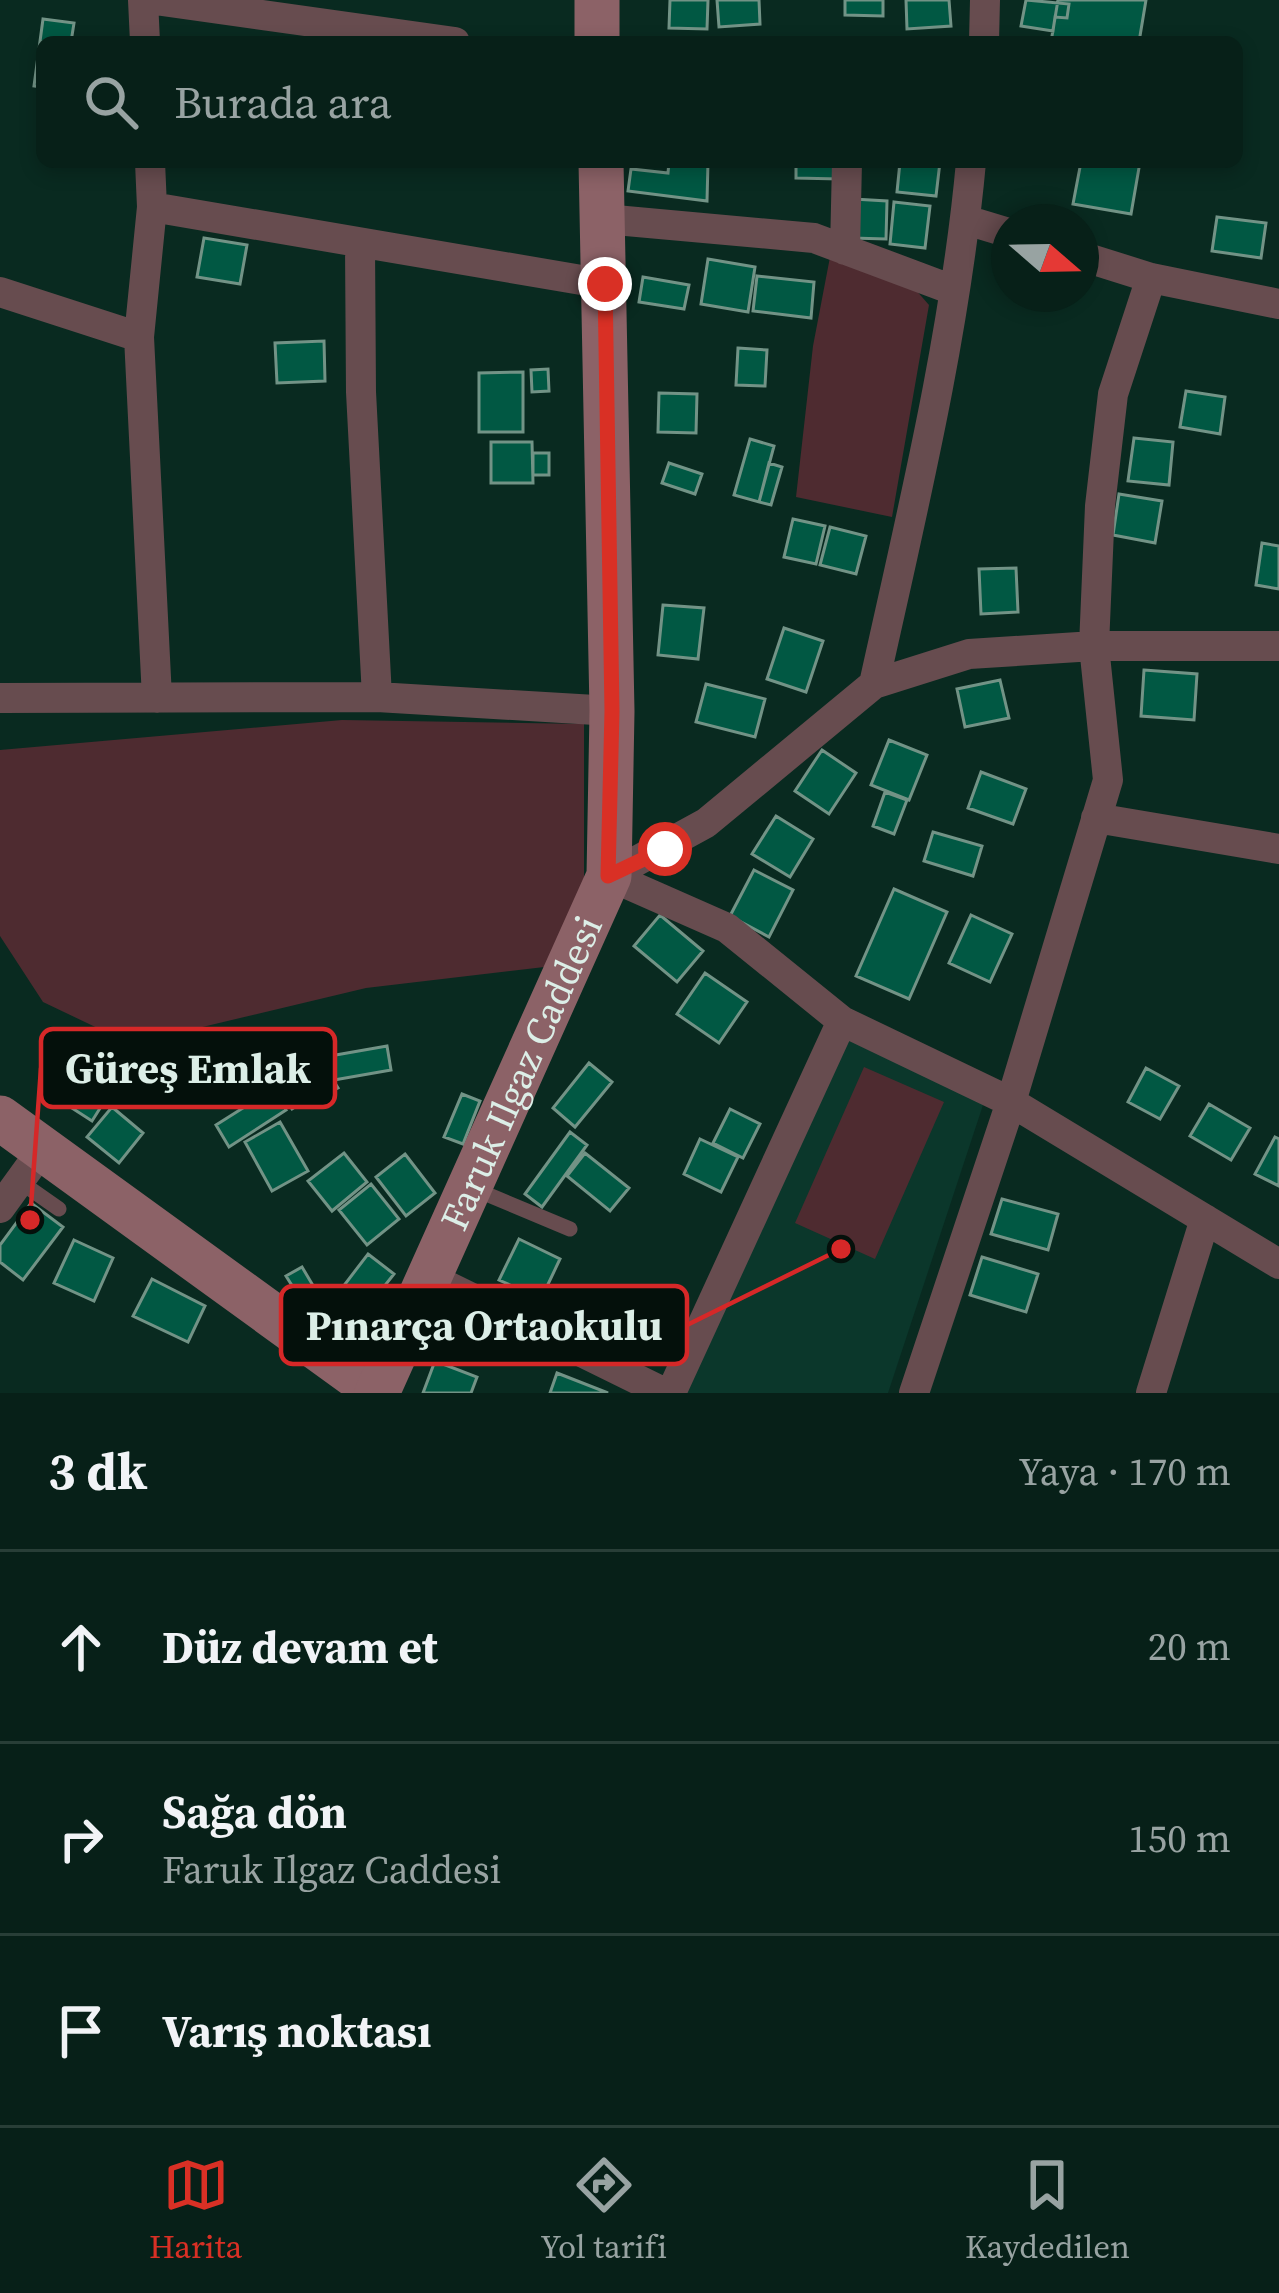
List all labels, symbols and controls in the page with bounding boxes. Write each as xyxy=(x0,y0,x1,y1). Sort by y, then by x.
search box xyxy=(36,36,1243,168)
icon: search xyxy=(78,69,144,135)
text: Burada ara xyxy=(174,71,392,133)
north arrow xyxy=(991,204,1099,312)
route end xyxy=(578,257,632,311)
route start xyxy=(638,822,692,876)
street label: Faruk Ilgaz Caddesi xyxy=(427,907,614,1238)
callout: Güreş Emlak xyxy=(41,1029,335,1107)
text: Güreş Emlak xyxy=(65,1039,312,1097)
callout: Pınarça Ortaokulu xyxy=(281,1286,687,1364)
text: Pınarça Ortaokulu xyxy=(305,1296,663,1354)
text: 3 dk xyxy=(48,1436,147,1506)
text: Yaya · 170 m xyxy=(1018,1445,1231,1498)
icon: ahead xyxy=(48,1614,114,1680)
text: Düz devam et xyxy=(162,1616,438,1678)
text: 20 m xyxy=(1148,1620,1231,1673)
text: Sağa dön xyxy=(162,1781,347,1843)
icon: right xyxy=(48,1806,114,1872)
text: 150 m xyxy=(1128,1812,1231,1865)
text: Faruk Ilgaz Caddesi xyxy=(162,1843,501,1896)
icon: arrive xyxy=(48,1998,114,2064)
text: Varış noktası xyxy=(162,2000,432,2062)
tab: Harita xyxy=(149,2152,242,2269)
tab: Yol tarifi xyxy=(540,2152,667,2269)
tab: Kaydedilen xyxy=(965,2152,1130,2269)

